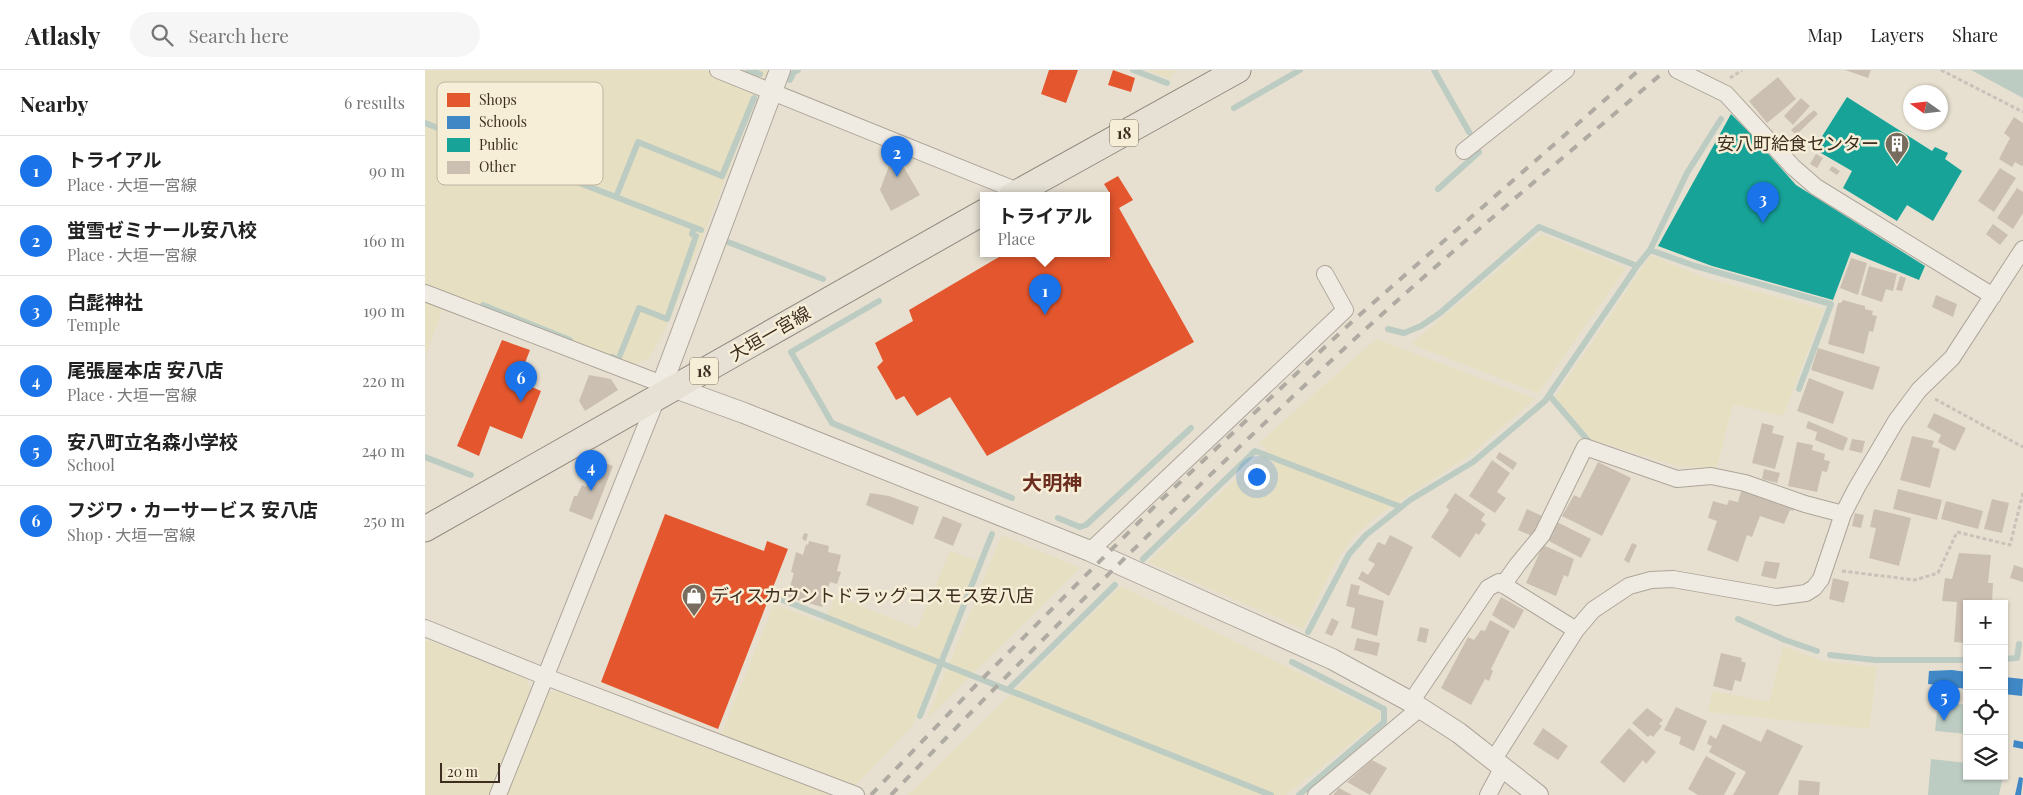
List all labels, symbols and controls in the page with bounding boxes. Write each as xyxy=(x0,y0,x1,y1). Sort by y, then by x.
search box xyxy=(130,12,480,57)
text: Atlasly xyxy=(25,19,100,51)
icon: search xyxy=(148,21,176,49)
text: Search here xyxy=(188,22,289,48)
text: Map xyxy=(1807,23,1842,47)
text: Layers xyxy=(1870,23,1924,47)
text: Share xyxy=(1952,23,1998,47)
legend xyxy=(437,82,603,185)
north arrow xyxy=(1903,85,1948,130)
text: Nearby xyxy=(20,89,89,117)
text: Shops xyxy=(479,90,517,109)
text: 6 results xyxy=(344,92,405,113)
text: Schools xyxy=(479,112,527,131)
road number: 18 xyxy=(1110,119,1138,146)
place label: 安八町給食センター xyxy=(1717,131,1879,155)
building icon: 安八町給食センター xyxy=(1884,131,1910,165)
text: Public xyxy=(479,135,518,154)
pin: 2 xyxy=(881,136,913,177)
text: トライアル xyxy=(67,146,162,172)
text: Other xyxy=(479,157,517,176)
text: 1 xyxy=(33,160,39,181)
text: 90 m xyxy=(369,160,405,181)
text: Place · 大垣一宮線 xyxy=(67,174,197,195)
pin: 3 xyxy=(1747,182,1779,223)
popup xyxy=(980,192,1110,257)
text: トライアル xyxy=(998,202,1092,228)
text: 蛍雪ゼミナール安八校 xyxy=(67,216,257,242)
text: Place xyxy=(998,228,1035,249)
text: 2 xyxy=(32,230,40,251)
text: 160 m xyxy=(363,230,405,251)
text: Place · 大垣一宮線 xyxy=(67,244,197,265)
pin: 1 xyxy=(1029,274,1061,315)
text: 白髭神社 xyxy=(67,288,143,314)
text: 3 xyxy=(32,300,40,321)
text: 190 m xyxy=(363,300,405,321)
street label: 大垣一宮線 xyxy=(725,300,814,366)
text: Temple xyxy=(67,314,120,335)
text: 尾張屋本店 安八店 xyxy=(67,356,223,382)
road number: 18 xyxy=(690,358,718,384)
pin: 6 xyxy=(505,361,537,402)
text: 4 xyxy=(32,370,40,391)
text: 220 m xyxy=(362,370,405,391)
text: Place · 大垣一宮線 xyxy=(67,384,197,405)
text: 安八町立名森小学校 xyxy=(67,428,238,454)
text: 5 xyxy=(32,440,40,461)
text: 240 m xyxy=(362,440,405,461)
pin: 4 xyxy=(575,450,607,491)
text: School xyxy=(67,454,115,475)
your location xyxy=(1244,464,1270,490)
district label: 大明神 xyxy=(1022,468,1082,495)
text: フジワ・カーサービス 安八店 xyxy=(67,496,318,522)
text: 6 xyxy=(32,510,40,531)
text: 250 m xyxy=(363,510,405,531)
text: Shop · 大垣一宮線 xyxy=(67,524,195,545)
shop icon: ディスカウントドラッグコスモス安八店 xyxy=(681,583,707,617)
place label: ディスカウントドラッグコスモス安八店 xyxy=(711,583,1034,607)
map controls xyxy=(1963,600,2008,780)
button: + xyxy=(1963,600,2008,645)
button: − xyxy=(1963,645,2008,690)
pin: 5 xyxy=(1928,680,1960,721)
button: locate xyxy=(1963,690,2008,735)
button: layers xyxy=(1963,735,2008,780)
scale bar xyxy=(440,760,500,783)
text: 20 m xyxy=(447,762,478,781)

